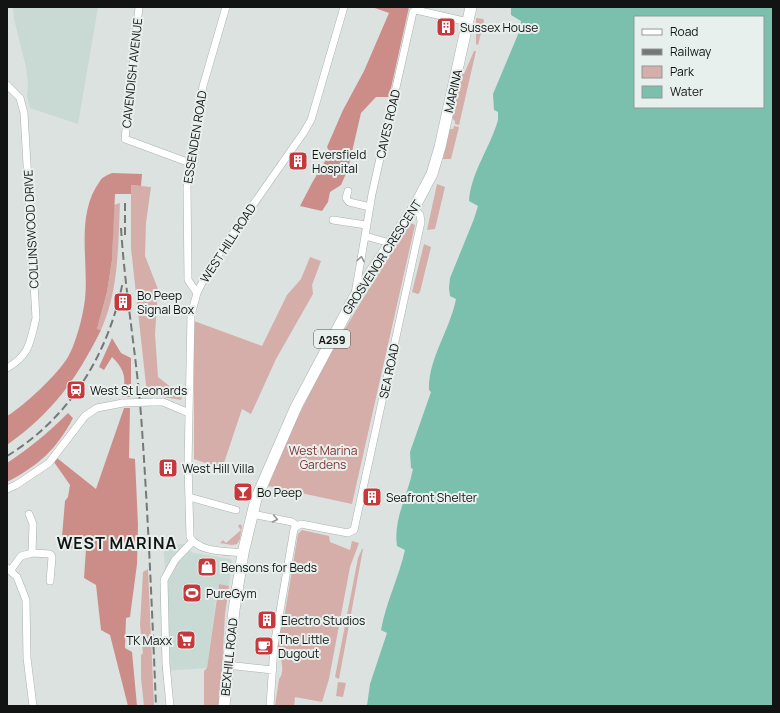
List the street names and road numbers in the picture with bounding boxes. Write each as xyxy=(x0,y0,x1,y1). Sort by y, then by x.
street label: CAVENDISH AVENUE xyxy=(118,17,146,129)
street label: MARINA xyxy=(440,67,466,114)
street label: CAVES ROAD xyxy=(372,88,404,160)
street label: ESSENDEN ROAD xyxy=(179,89,211,185)
street label: COLLINSWOOD DRIVE xyxy=(19,169,43,289)
street label: GROSVENOR CRESCENT xyxy=(338,196,426,318)
street label: WEST HILL ROAD xyxy=(196,200,260,286)
road number: A259 xyxy=(314,330,350,348)
street label: SEA ROAD xyxy=(375,342,403,400)
street label: BEXHILL ROAD xyxy=(216,617,242,697)

